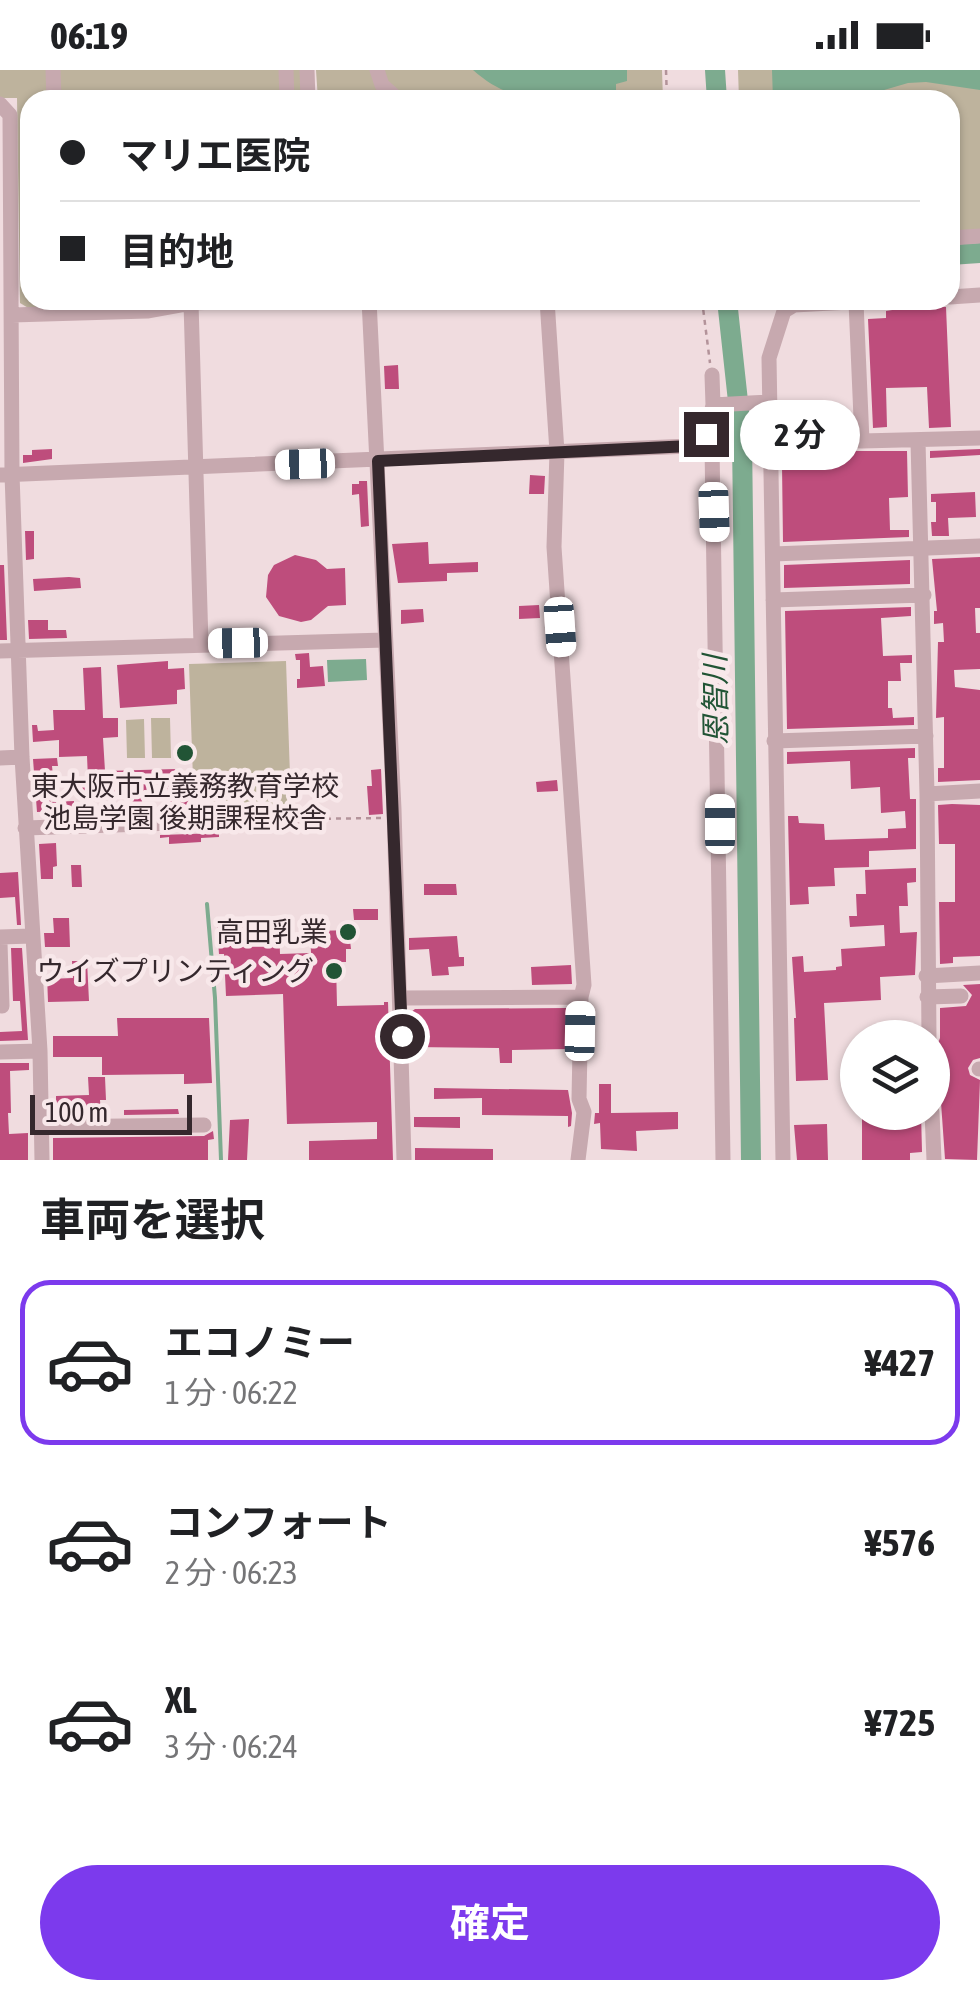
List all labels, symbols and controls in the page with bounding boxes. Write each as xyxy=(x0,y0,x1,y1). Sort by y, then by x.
text: 06:19 xyxy=(50,14,128,57)
text: マリエ医院 xyxy=(120,134,310,177)
text: 目的地 xyxy=(120,230,234,273)
callout: 2 分 xyxy=(741,399,861,469)
route end xyxy=(684,412,729,457)
text: 2 分 xyxy=(774,416,826,453)
car xyxy=(274,448,336,480)
car xyxy=(698,481,730,543)
car xyxy=(543,596,577,658)
car xyxy=(208,627,268,659)
water label: 恩智川 xyxy=(697,652,733,745)
marker: 東大阪市立義務教育学校 池島学園 後期課程校舎 xyxy=(174,742,196,764)
place label: 東大阪市立義務教育学校 池島学園 後期課程校舎 xyxy=(31,770,339,834)
car xyxy=(705,794,735,854)
place label: 高田乳業 xyxy=(216,916,328,948)
marker: 高田乳業 xyxy=(337,921,359,943)
place label: ウイズプリンティング xyxy=(37,955,314,987)
marker: ウイズプリンティング xyxy=(323,960,345,982)
car xyxy=(564,1001,596,1061)
route start xyxy=(380,1014,425,1059)
map controls xyxy=(840,1020,950,1130)
button: layers xyxy=(840,1020,950,1130)
scale bar xyxy=(30,1090,192,1134)
text: 100 m xyxy=(45,1096,108,1128)
text: 車両を選択 xyxy=(40,1194,265,1246)
icon: car xyxy=(45,1318,135,1408)
text: エコノミー xyxy=(165,1321,355,1364)
text: ¥427 xyxy=(865,1341,935,1384)
text: 1 分 · 06:22 xyxy=(165,1374,298,1411)
icon: car xyxy=(45,1498,135,1588)
text: コンフォート xyxy=(165,1501,392,1544)
text: ¥576 xyxy=(865,1521,935,1564)
text: 2 分 · 06:23 xyxy=(165,1554,298,1591)
icon: car xyxy=(45,1678,135,1768)
text: XL xyxy=(165,1678,197,1721)
text: ¥725 xyxy=(865,1701,935,1744)
text: 3 分 · 06:24 xyxy=(165,1728,298,1765)
button: 確定 xyxy=(40,1865,940,1980)

